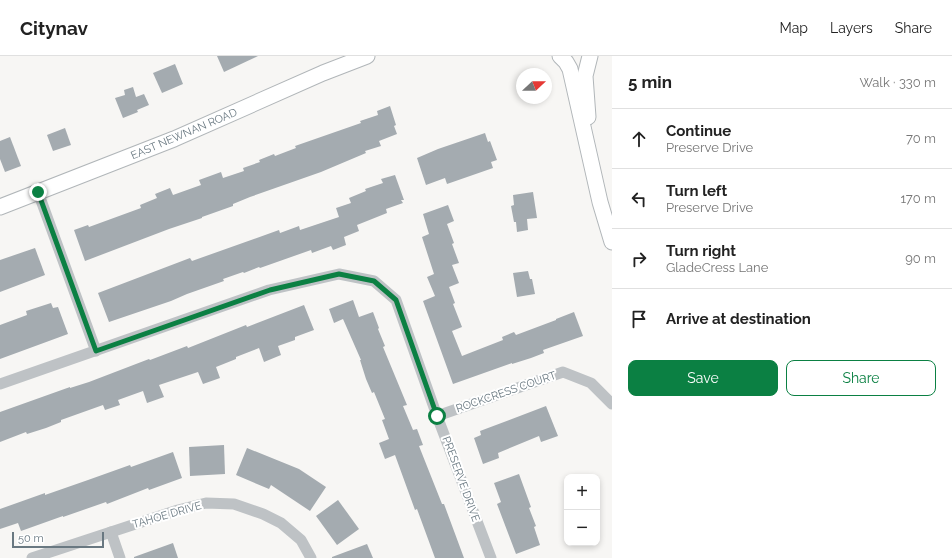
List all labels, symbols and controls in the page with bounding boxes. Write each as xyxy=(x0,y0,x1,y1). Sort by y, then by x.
text: Citynav xyxy=(20,17,88,39)
text: Map xyxy=(780,20,808,36)
text: Layers xyxy=(830,20,873,36)
text: Share xyxy=(895,20,932,36)
north arrow xyxy=(516,68,552,104)
text: 5 min xyxy=(628,72,672,92)
text: Walk · 330 m xyxy=(859,75,936,90)
street label: EAST NEWNAN ROAD xyxy=(129,106,239,162)
text: Continue xyxy=(666,122,731,140)
icon: ahead xyxy=(628,128,650,150)
text: 70 m xyxy=(906,131,936,146)
text: Preserve Drive xyxy=(666,140,753,155)
text: Turn left xyxy=(666,182,727,200)
route end xyxy=(29,183,47,201)
icon: left xyxy=(628,188,650,210)
text: 170 m xyxy=(900,191,936,206)
text: Preserve Drive xyxy=(666,200,753,215)
text: Turn right xyxy=(666,242,736,260)
icon: right xyxy=(628,248,650,270)
text: 90 m xyxy=(905,251,936,266)
text: GladeCress Lane xyxy=(666,260,768,275)
icon: arrive xyxy=(628,308,650,330)
text: Arrive at destination xyxy=(666,310,811,328)
button: Save xyxy=(628,360,778,396)
button: Share xyxy=(786,360,936,396)
street label: ROCKCRESS COURT xyxy=(454,369,558,415)
route start xyxy=(428,407,446,425)
street label: PRESERVE DRIVE xyxy=(440,435,483,524)
map controls xyxy=(564,474,600,546)
button: + xyxy=(564,474,600,510)
street label: TAHOE DRIVE xyxy=(131,499,203,531)
button: − xyxy=(564,510,600,546)
scale bar xyxy=(12,530,104,549)
text: 50 m xyxy=(18,532,44,545)

